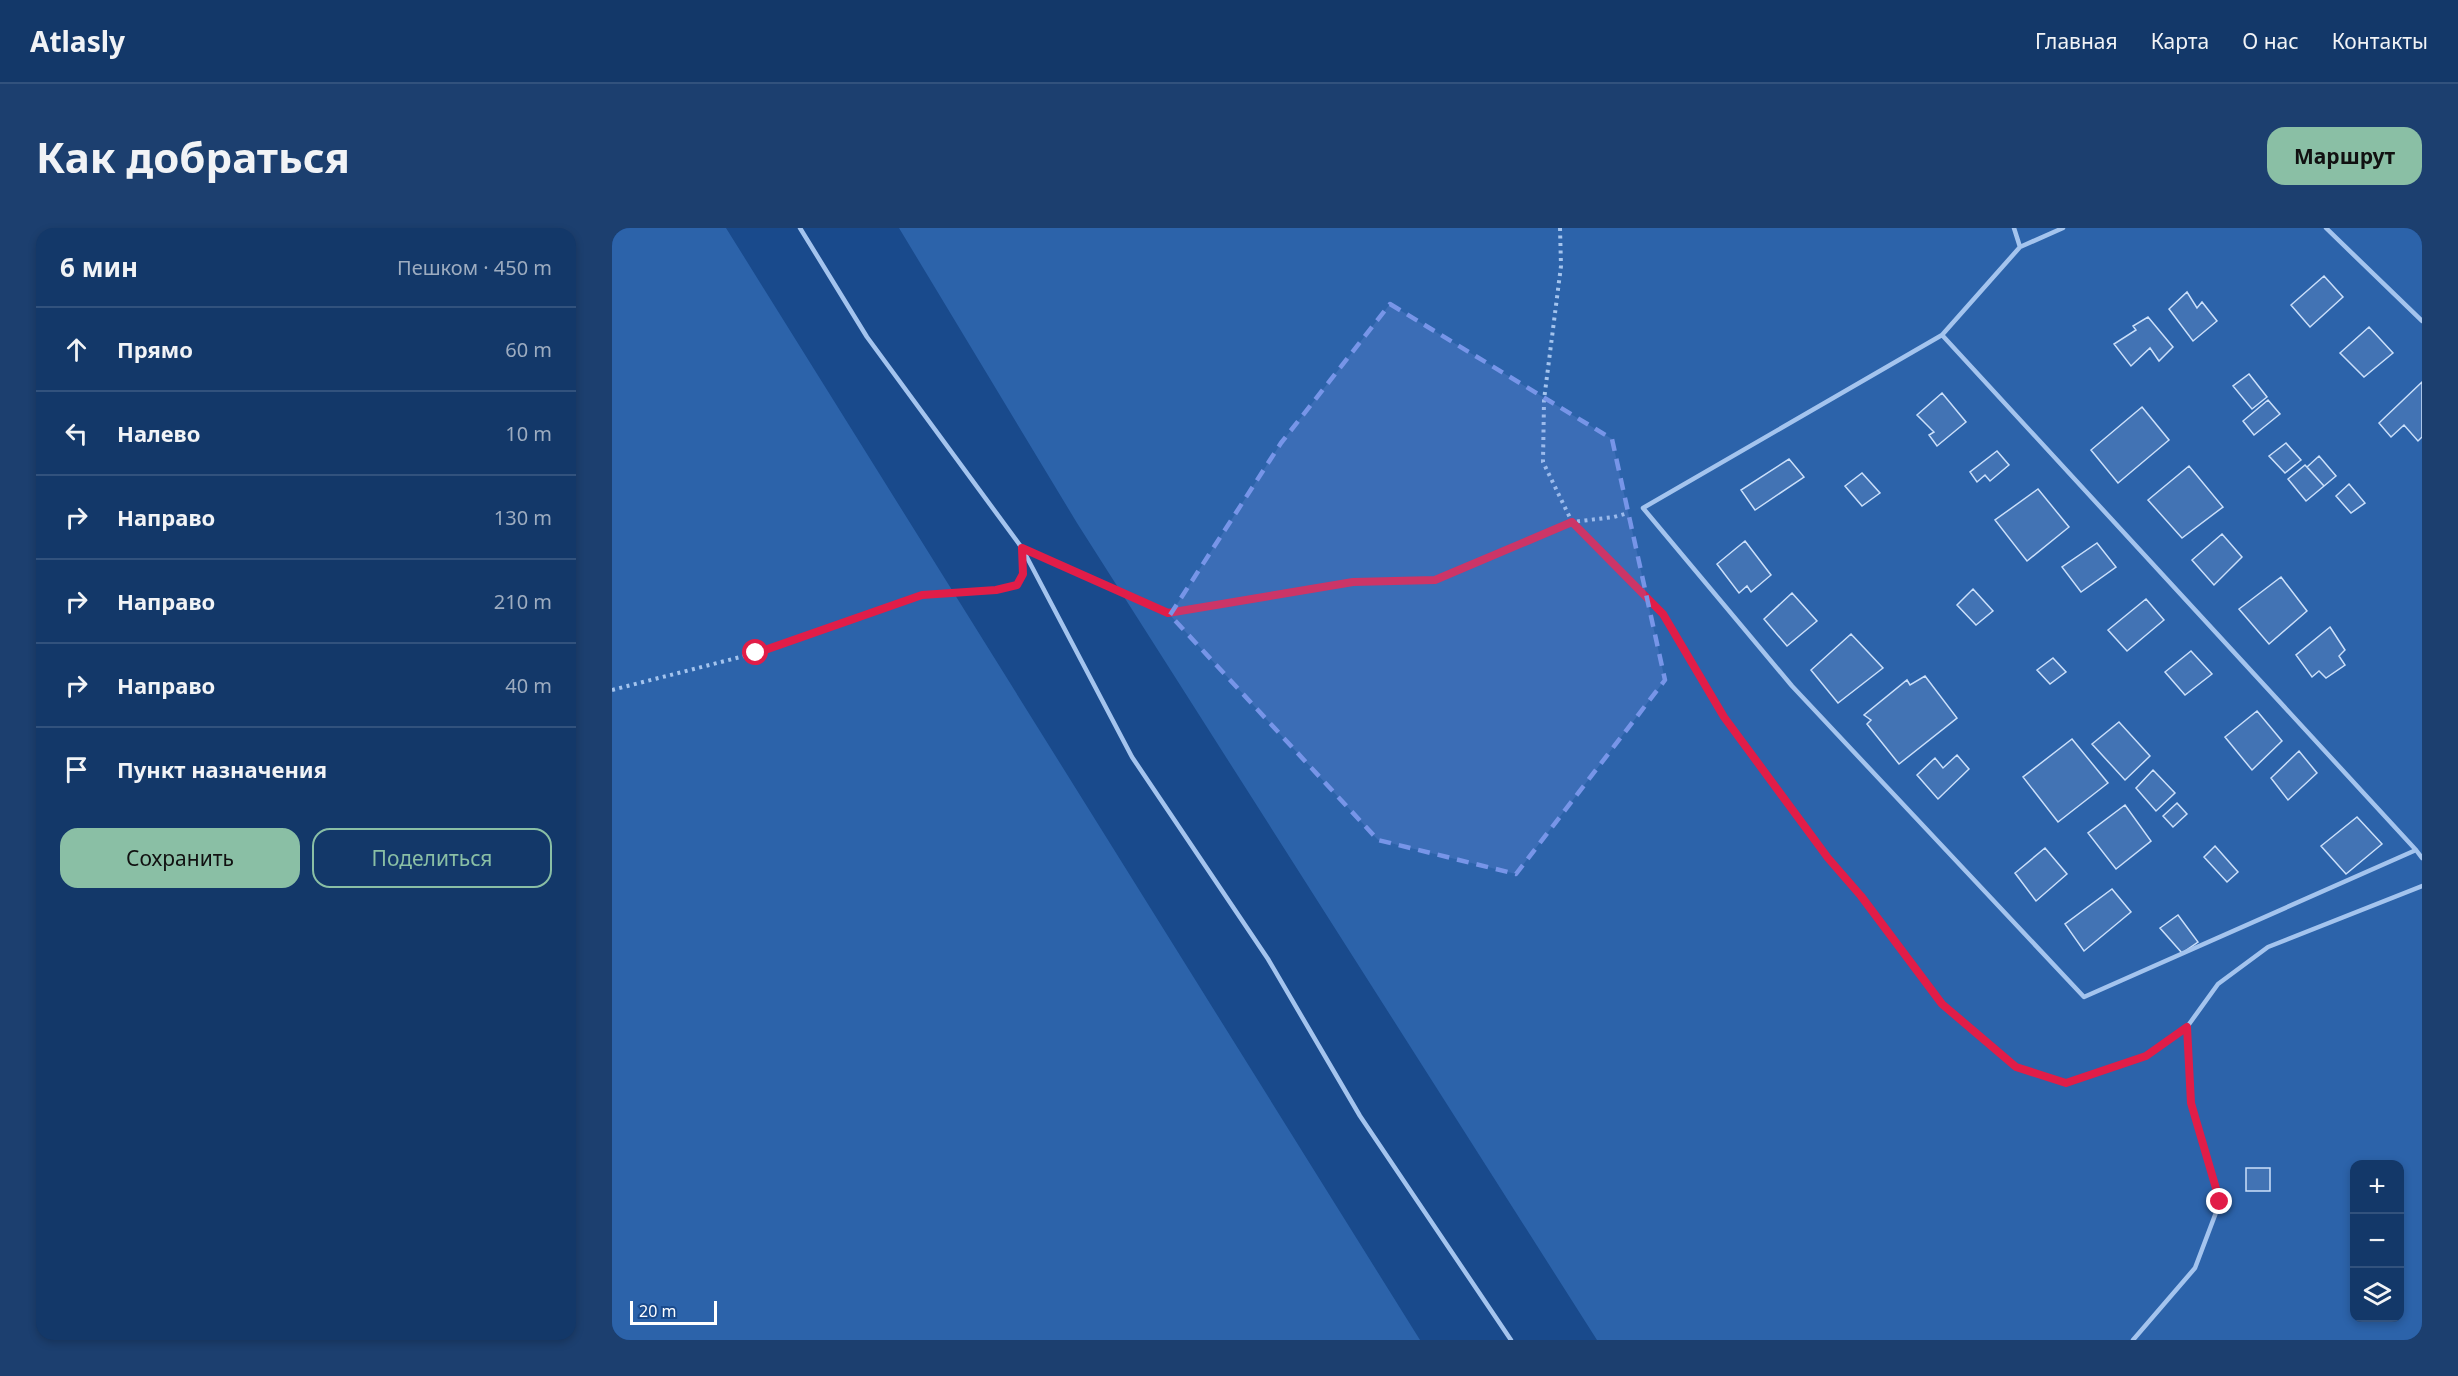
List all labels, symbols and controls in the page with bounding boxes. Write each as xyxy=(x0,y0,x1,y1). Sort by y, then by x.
text: Atlasly xyxy=(30,22,125,60)
text: Главная xyxy=(2035,27,2118,55)
text: Карта xyxy=(2151,27,2209,55)
text: О нас xyxy=(2242,27,2299,55)
text: Контакты xyxy=(2332,27,2428,55)
button: Маршрут xyxy=(2267,127,2422,185)
text: Как добраться xyxy=(36,128,350,185)
text: 6 мин xyxy=(60,249,138,285)
text: Пешком · 450 m xyxy=(397,254,552,281)
icon: ahead xyxy=(60,333,93,366)
text: Прямо xyxy=(117,334,193,364)
text: 60 m xyxy=(505,336,552,363)
icon: left xyxy=(60,417,93,450)
text: Налево xyxy=(117,418,200,448)
text: 10 m xyxy=(505,420,552,447)
icon: right xyxy=(60,501,93,534)
text: Направо xyxy=(117,502,215,532)
text: 130 m xyxy=(494,504,552,531)
icon: right xyxy=(60,585,93,618)
text: Направо xyxy=(117,586,215,616)
text: 210 m xyxy=(494,588,552,615)
route start xyxy=(742,639,768,665)
icon: right xyxy=(60,669,93,702)
text: Направо xyxy=(117,670,215,700)
text: 40 m xyxy=(505,672,552,699)
icon: arrive xyxy=(60,753,93,786)
text: Пункт назначения xyxy=(117,754,327,784)
button: Сохранить xyxy=(60,828,300,888)
button: Поделиться xyxy=(312,828,552,888)
map controls xyxy=(2350,1160,2404,1322)
button: + xyxy=(2350,1160,2404,1214)
route end xyxy=(2206,1188,2232,1214)
button: − xyxy=(2350,1214,2404,1268)
button: layers xyxy=(2350,1268,2404,1322)
scale bar xyxy=(630,1298,717,1326)
text: 20 m xyxy=(639,1300,676,1322)

